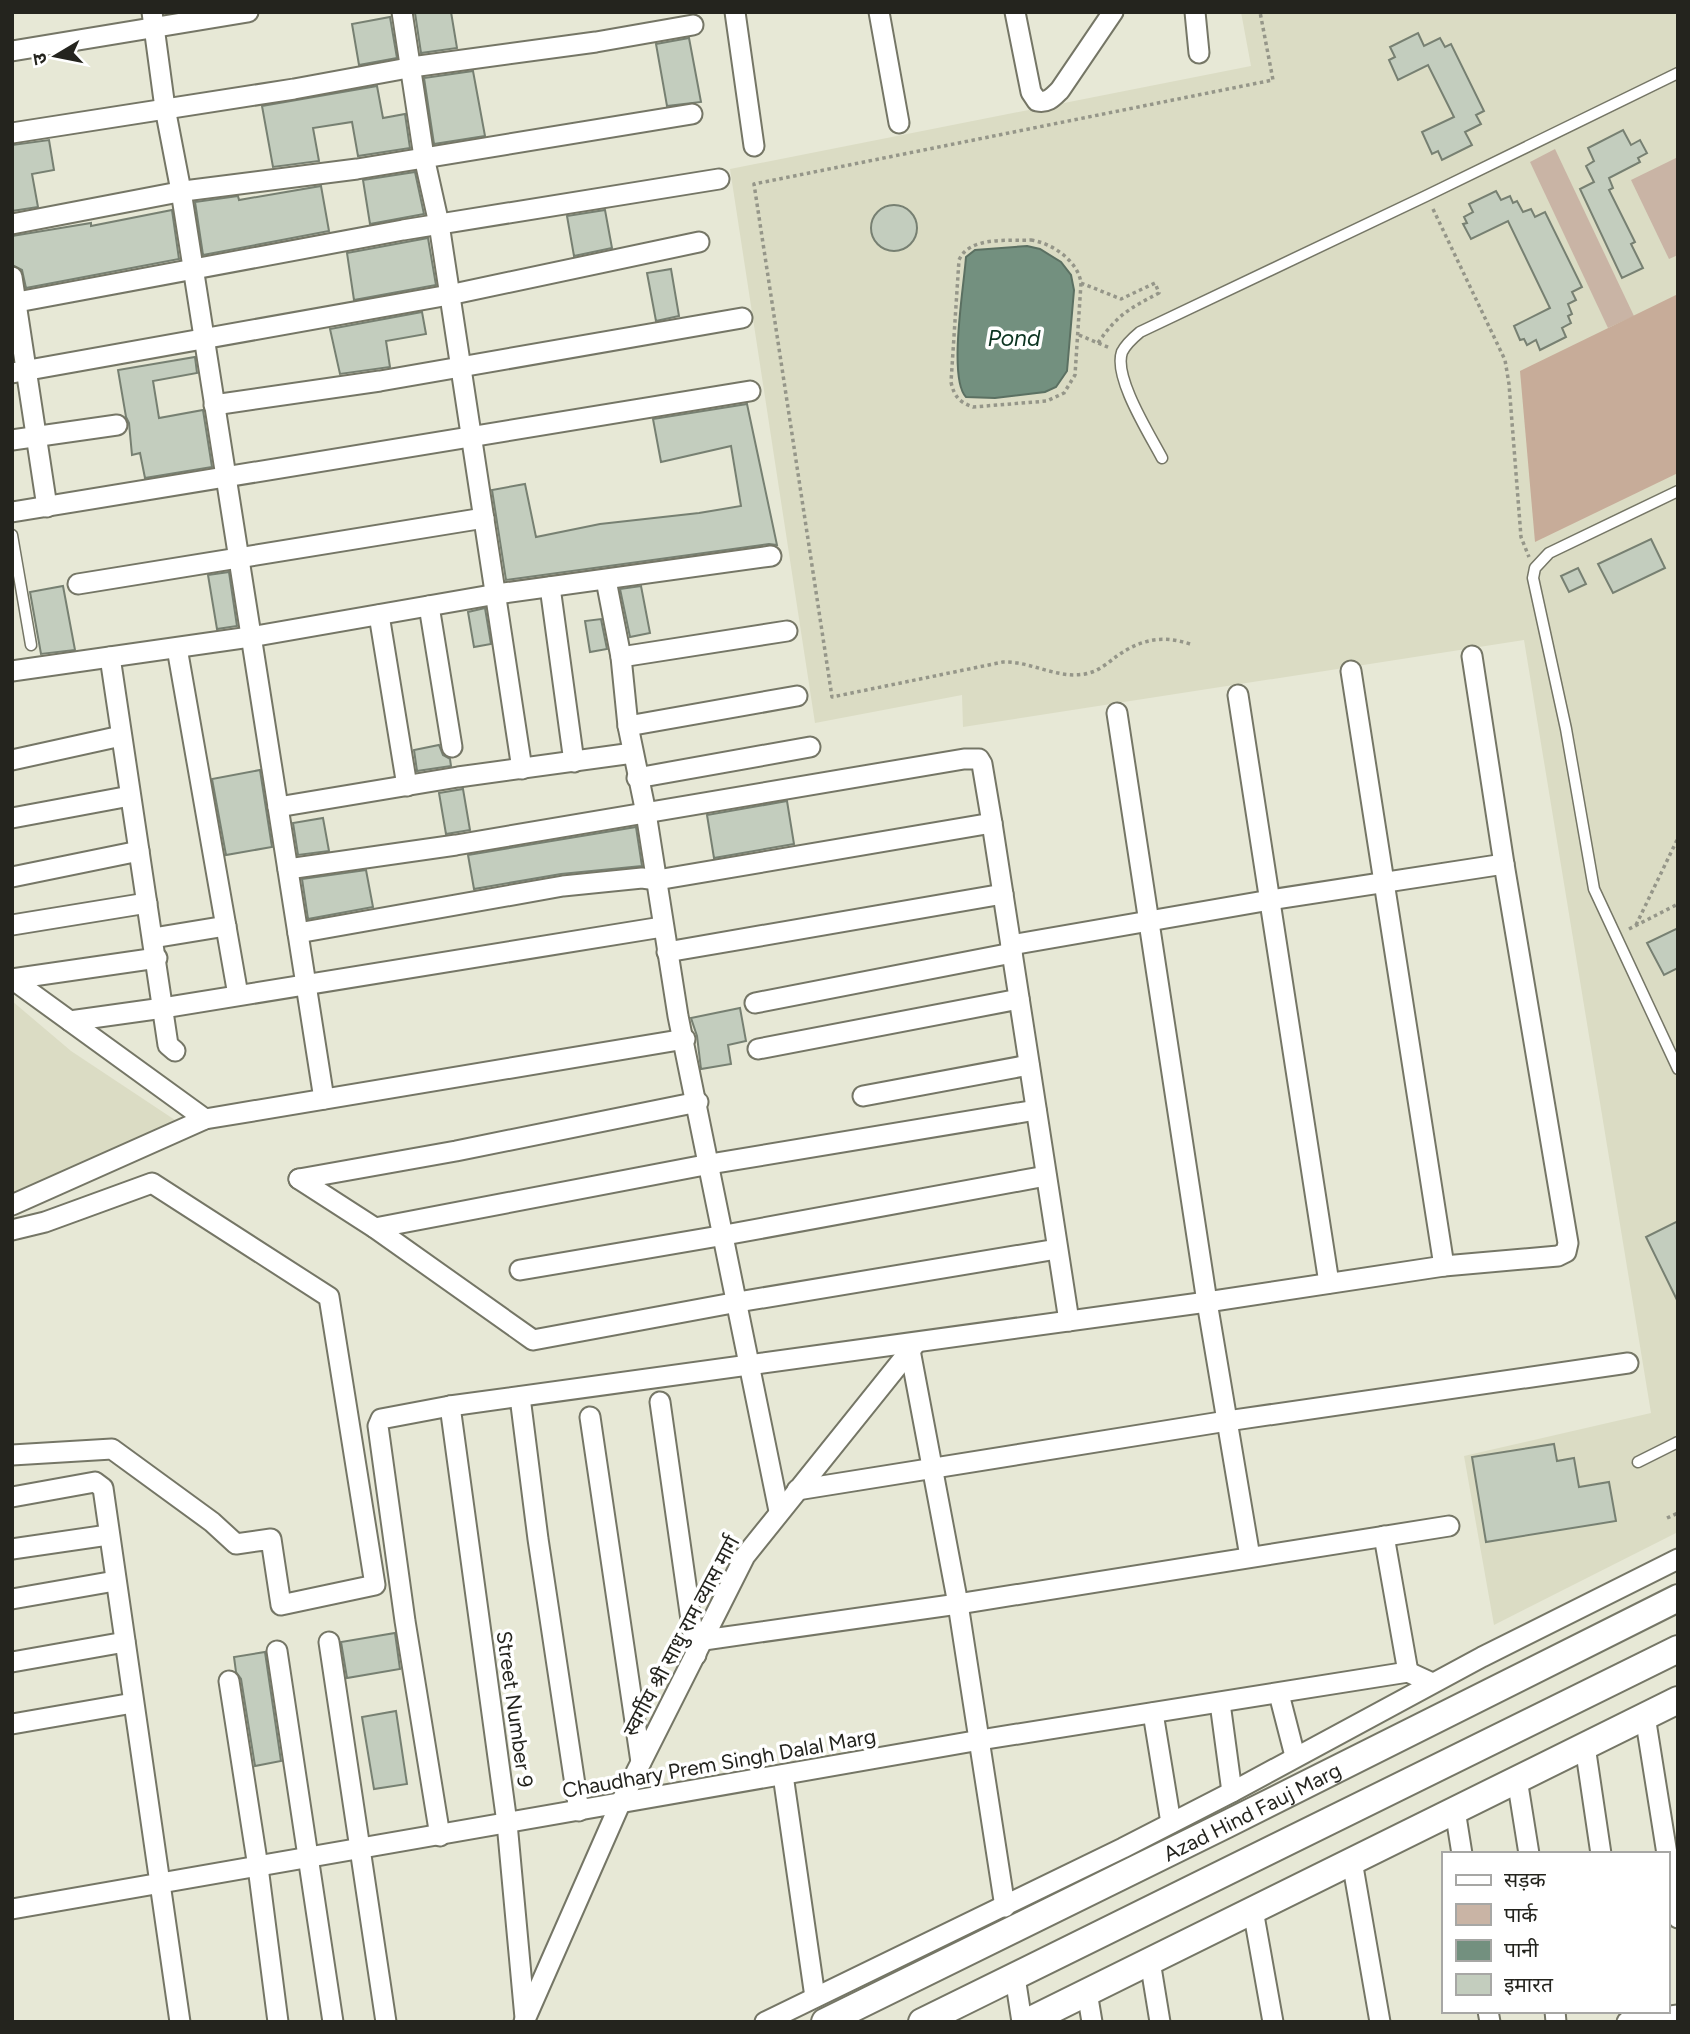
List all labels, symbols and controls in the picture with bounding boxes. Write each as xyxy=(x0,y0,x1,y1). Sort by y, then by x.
north arrow xyxy=(21,21,91,91)
text: उ xyxy=(27,51,52,66)
water label: Pond xyxy=(988,324,1041,352)
street label: स्वर्गीय श्री साधु राम व्यास मार्ग xyxy=(618,1530,746,1741)
street label: Street Number 9 xyxy=(492,1629,538,1789)
street label: Chaudhary Prem Singh Dalal Marg xyxy=(560,1723,878,1803)
street label: Azad Hind Fauj Marg xyxy=(1159,1757,1345,1866)
legend xyxy=(1442,1852,1669,2013)
text: सड़क xyxy=(1504,1867,1546,1892)
text: पार्क xyxy=(1504,1902,1538,1927)
text: पानी xyxy=(1504,1937,1539,1962)
text: इमारत xyxy=(1504,1972,1554,1997)

